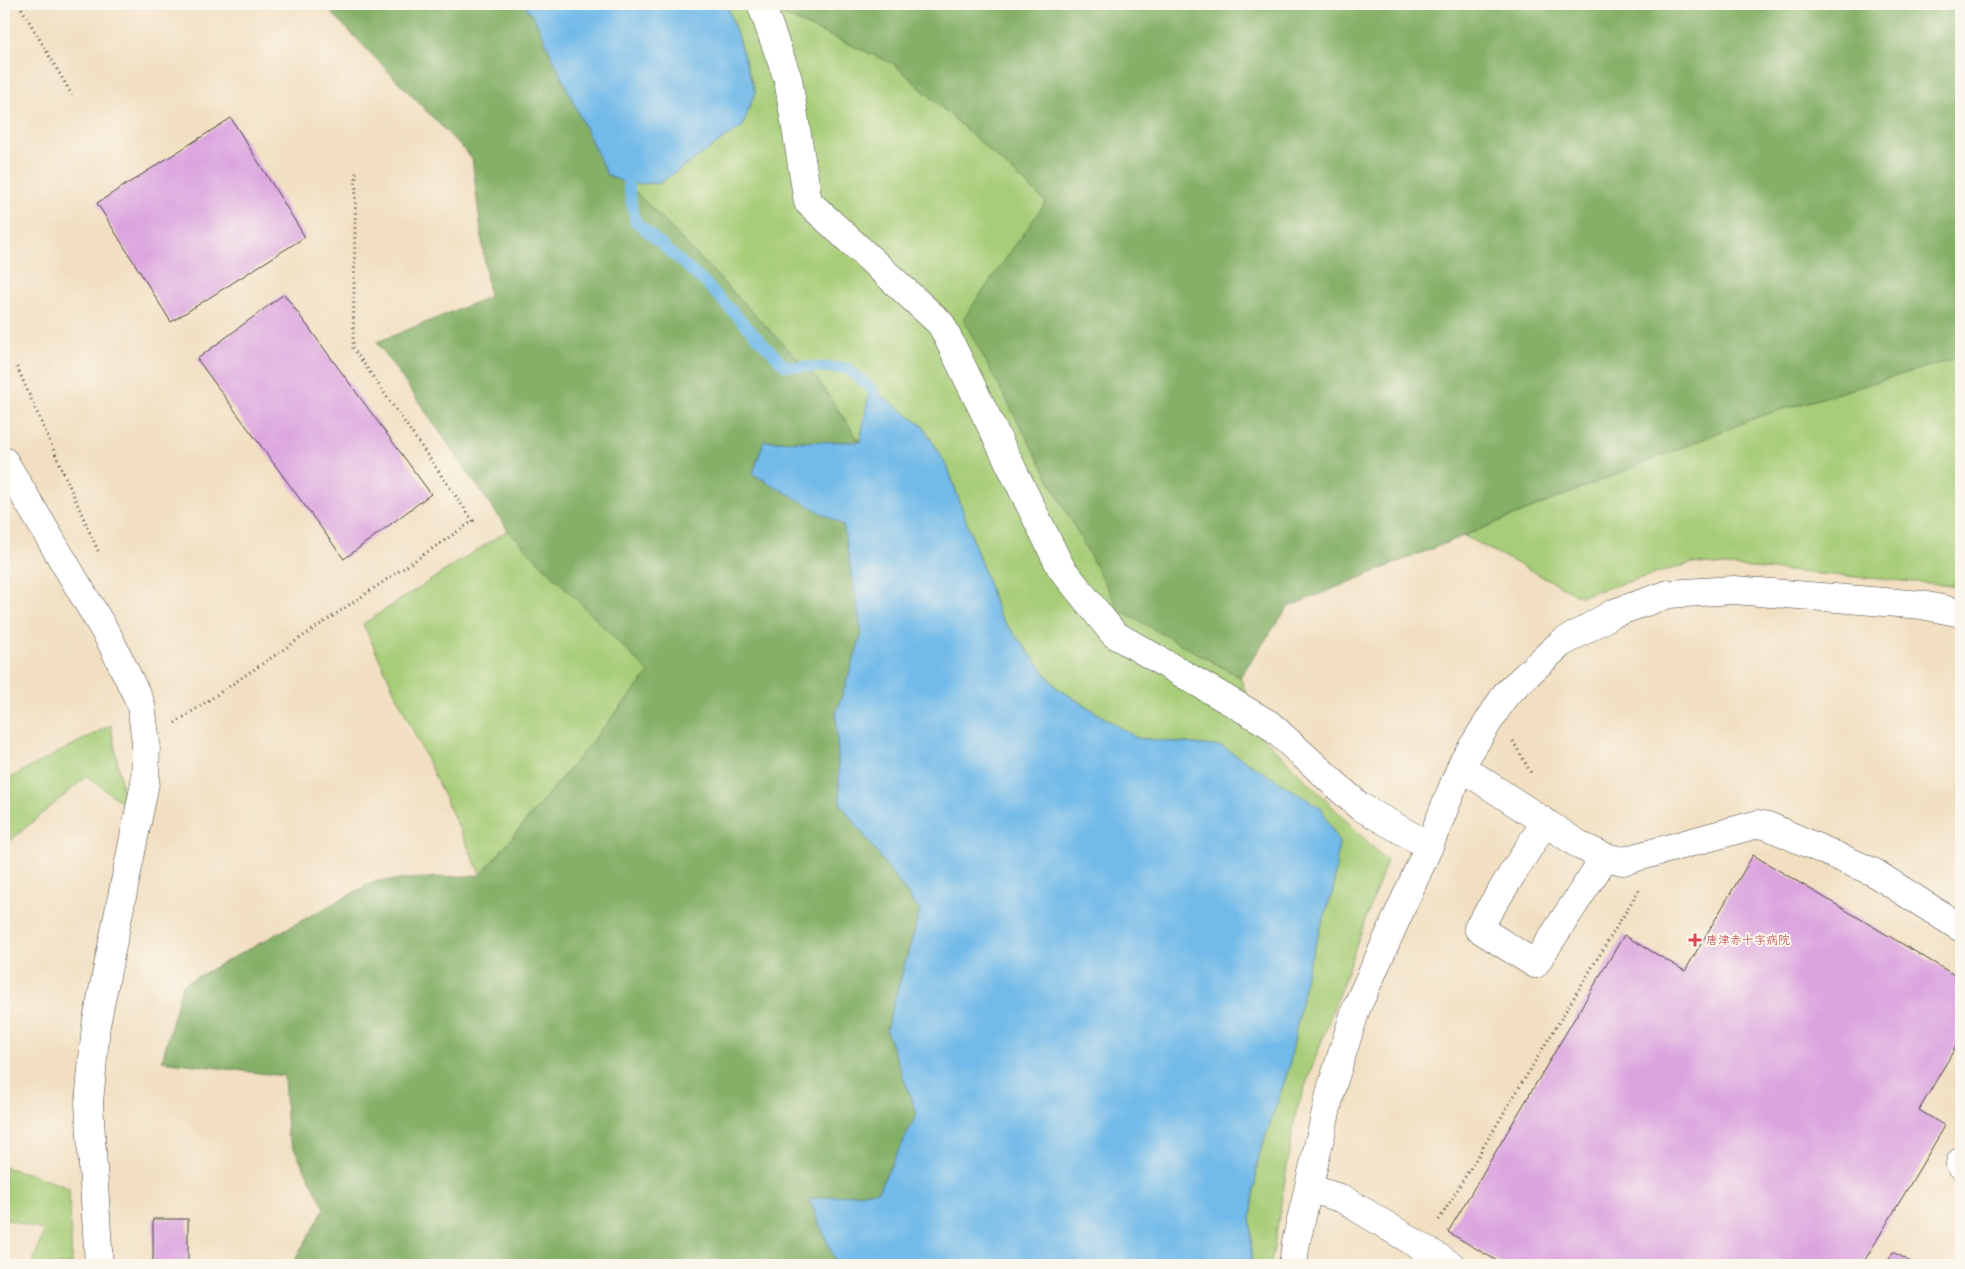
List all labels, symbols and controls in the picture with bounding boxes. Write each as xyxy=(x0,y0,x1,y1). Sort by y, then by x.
place label: 唐津赤十字病院 xyxy=(1706,931,1790,950)
marker: 唐津赤十字病院 xyxy=(1688,933,1702,947)

